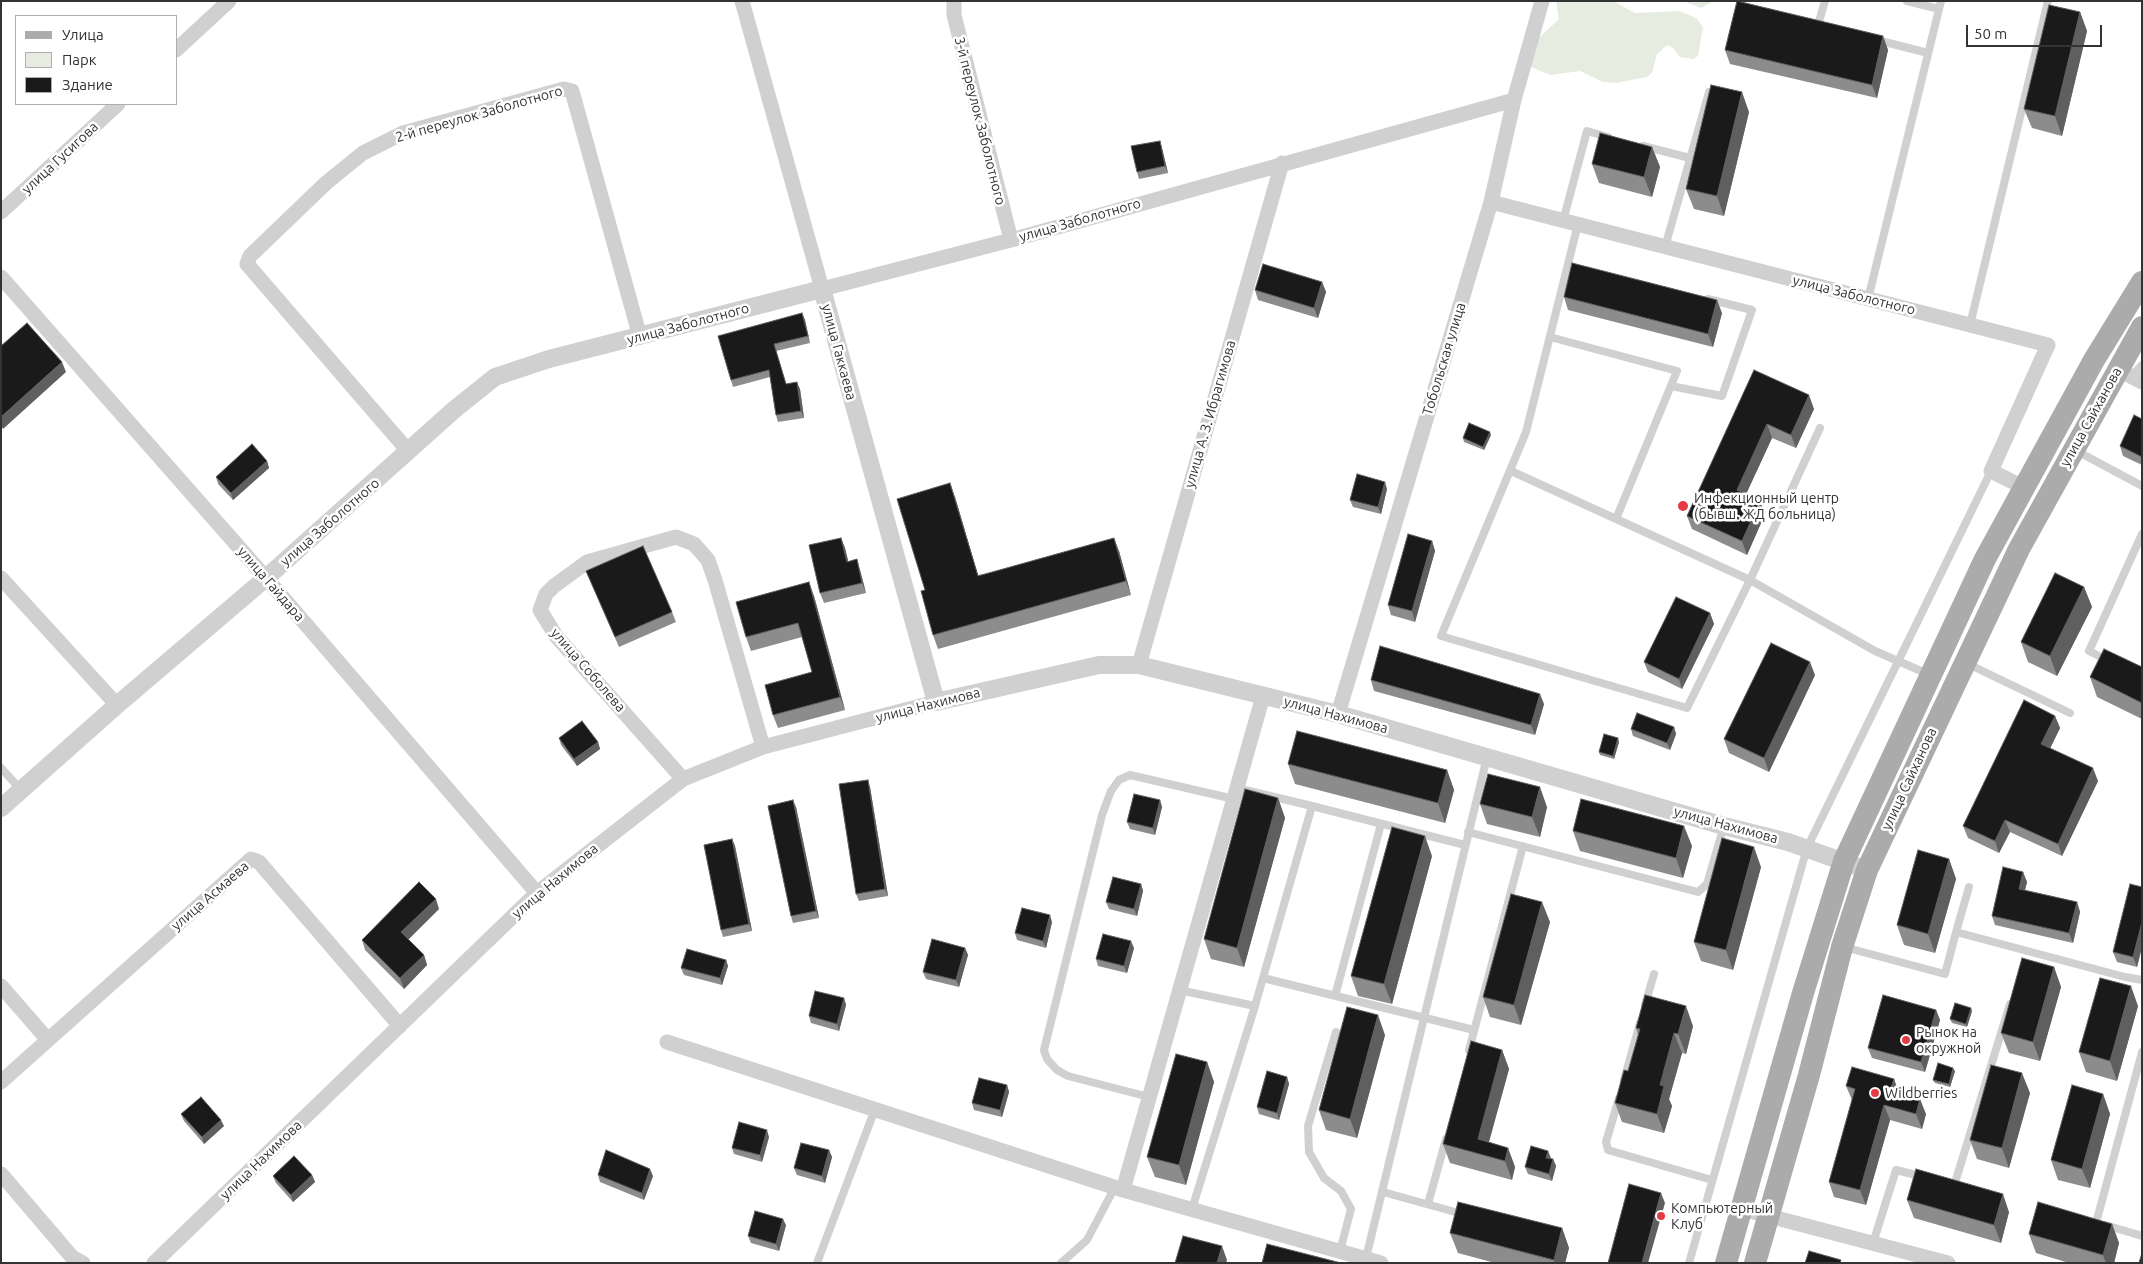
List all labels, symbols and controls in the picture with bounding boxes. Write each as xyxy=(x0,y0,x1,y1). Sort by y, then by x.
legend xyxy=(15,15,178,105)
scale bar xyxy=(1968,15,2104,47)
text: 50 m xyxy=(1974,25,2007,42)
text: Улица xyxy=(62,26,104,43)
street label: 3-й переулок Заболотного xyxy=(951,35,1009,207)
text: Парк xyxy=(62,51,97,68)
text: Здание xyxy=(62,76,113,93)
street label: 2-й переулок Заболотного xyxy=(394,82,564,146)
street label: улица Гусигова xyxy=(18,118,102,198)
street label: улица Заболотного xyxy=(1017,195,1143,245)
street label: улица Заболотного xyxy=(1791,272,1917,318)
street label: улица Заболотного xyxy=(625,300,751,348)
street label: Тобольская улица xyxy=(1419,301,1469,417)
street label: улица Гаккаева xyxy=(818,302,860,402)
street label: улица А. З. Ибрагимова xyxy=(1181,338,1239,490)
street label: улица Сайханова xyxy=(2057,364,2125,470)
street label: улица Заболотного xyxy=(277,474,383,570)
place label: Инфекционный центр (бывш. ЖД больница) xyxy=(1694,490,1839,522)
marker: Инфекционный центр (бывш. ЖД больница) xyxy=(1676,499,1690,513)
street label: улица Гайдара xyxy=(234,543,308,625)
street label: улица Соболева xyxy=(547,625,629,715)
street label: улица Нахимова xyxy=(874,684,982,726)
street label: улица Нахимова xyxy=(1282,693,1390,737)
street label: улица Сайханова xyxy=(1878,725,1940,833)
street label: улица Нахимова xyxy=(1672,803,1780,847)
street label: улица Нахимова xyxy=(509,840,601,922)
street label: улица Асмаева xyxy=(168,858,252,934)
place label: Рынок на окружной xyxy=(1916,1024,1981,1056)
marker: Рынок на окружной xyxy=(1900,1034,1912,1046)
place label: Wildberries xyxy=(1885,1085,1957,1101)
marker: Wildberries xyxy=(1869,1087,1881,1099)
street label: улица Нахимова xyxy=(217,1117,305,1203)
place label: Компьютерный Клуб xyxy=(1671,1200,1773,1232)
marker: Компьютерный Клуб xyxy=(1655,1210,1667,1222)

